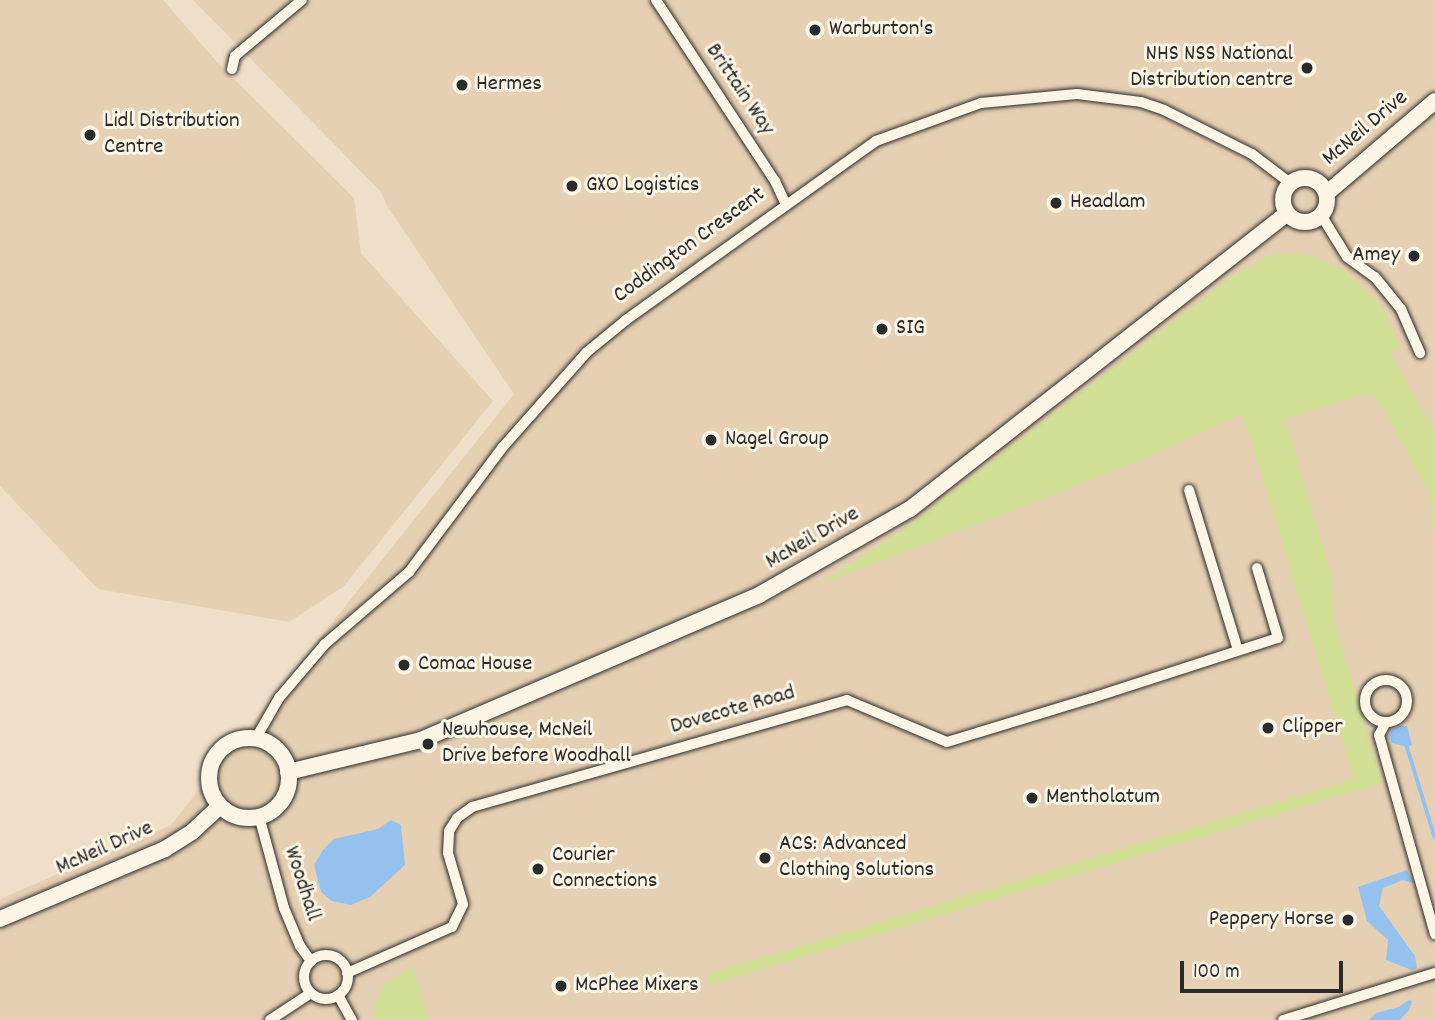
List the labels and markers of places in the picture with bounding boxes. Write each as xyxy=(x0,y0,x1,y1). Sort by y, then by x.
place label: Warburton's xyxy=(829,16,933,44)
marker: Warburton's xyxy=(807,22,823,38)
place label: NHS NSS National Distribution centre xyxy=(1130,41,1293,95)
marker: NHS NSS National Distribution centre xyxy=(1299,60,1315,76)
place label: Hermes xyxy=(476,71,542,99)
marker: Hermes xyxy=(454,77,470,93)
place label: Lidl Distribution Centre xyxy=(104,108,240,162)
marker: Lidl Distribution Centre xyxy=(82,127,98,143)
place label: GXO Logistics xyxy=(586,172,699,200)
marker: GXO Logistics xyxy=(564,178,580,194)
place label: Headlam xyxy=(1070,189,1146,217)
marker: Headlam xyxy=(1048,195,1064,211)
place label: Amey xyxy=(1352,242,1400,270)
marker: Amey xyxy=(1406,248,1422,264)
place label: SIG xyxy=(896,315,925,343)
marker: SIG xyxy=(874,321,890,337)
place label: Nagel Group xyxy=(725,426,829,454)
marker: Nagel Group xyxy=(703,432,719,448)
place label: Comac House xyxy=(418,651,532,679)
marker: Comac House xyxy=(396,657,412,673)
place label: Clipper xyxy=(1282,714,1343,742)
place label: Newhouse, McNeil Drive before Woodhall xyxy=(442,717,631,771)
marker: Clipper xyxy=(1260,720,1276,736)
marker: Newhouse, McNeil Drive before Woodhall xyxy=(420,736,436,752)
place label: Mentholatum xyxy=(1046,784,1160,812)
marker: Mentholatum xyxy=(1024,790,1040,806)
place label: ACS: Advanced Clothing Solutions xyxy=(779,831,934,885)
place label: Courier Connections xyxy=(552,842,657,896)
marker: ACS: Advanced Clothing Solutions xyxy=(757,850,773,866)
marker: Courier Connections xyxy=(530,861,546,877)
place label: Peppery Horse xyxy=(1209,906,1334,934)
marker: Peppery Horse xyxy=(1340,912,1356,928)
place label: McPhee Mixers xyxy=(575,972,699,1000)
marker: McPhee Mixers xyxy=(553,978,569,994)

